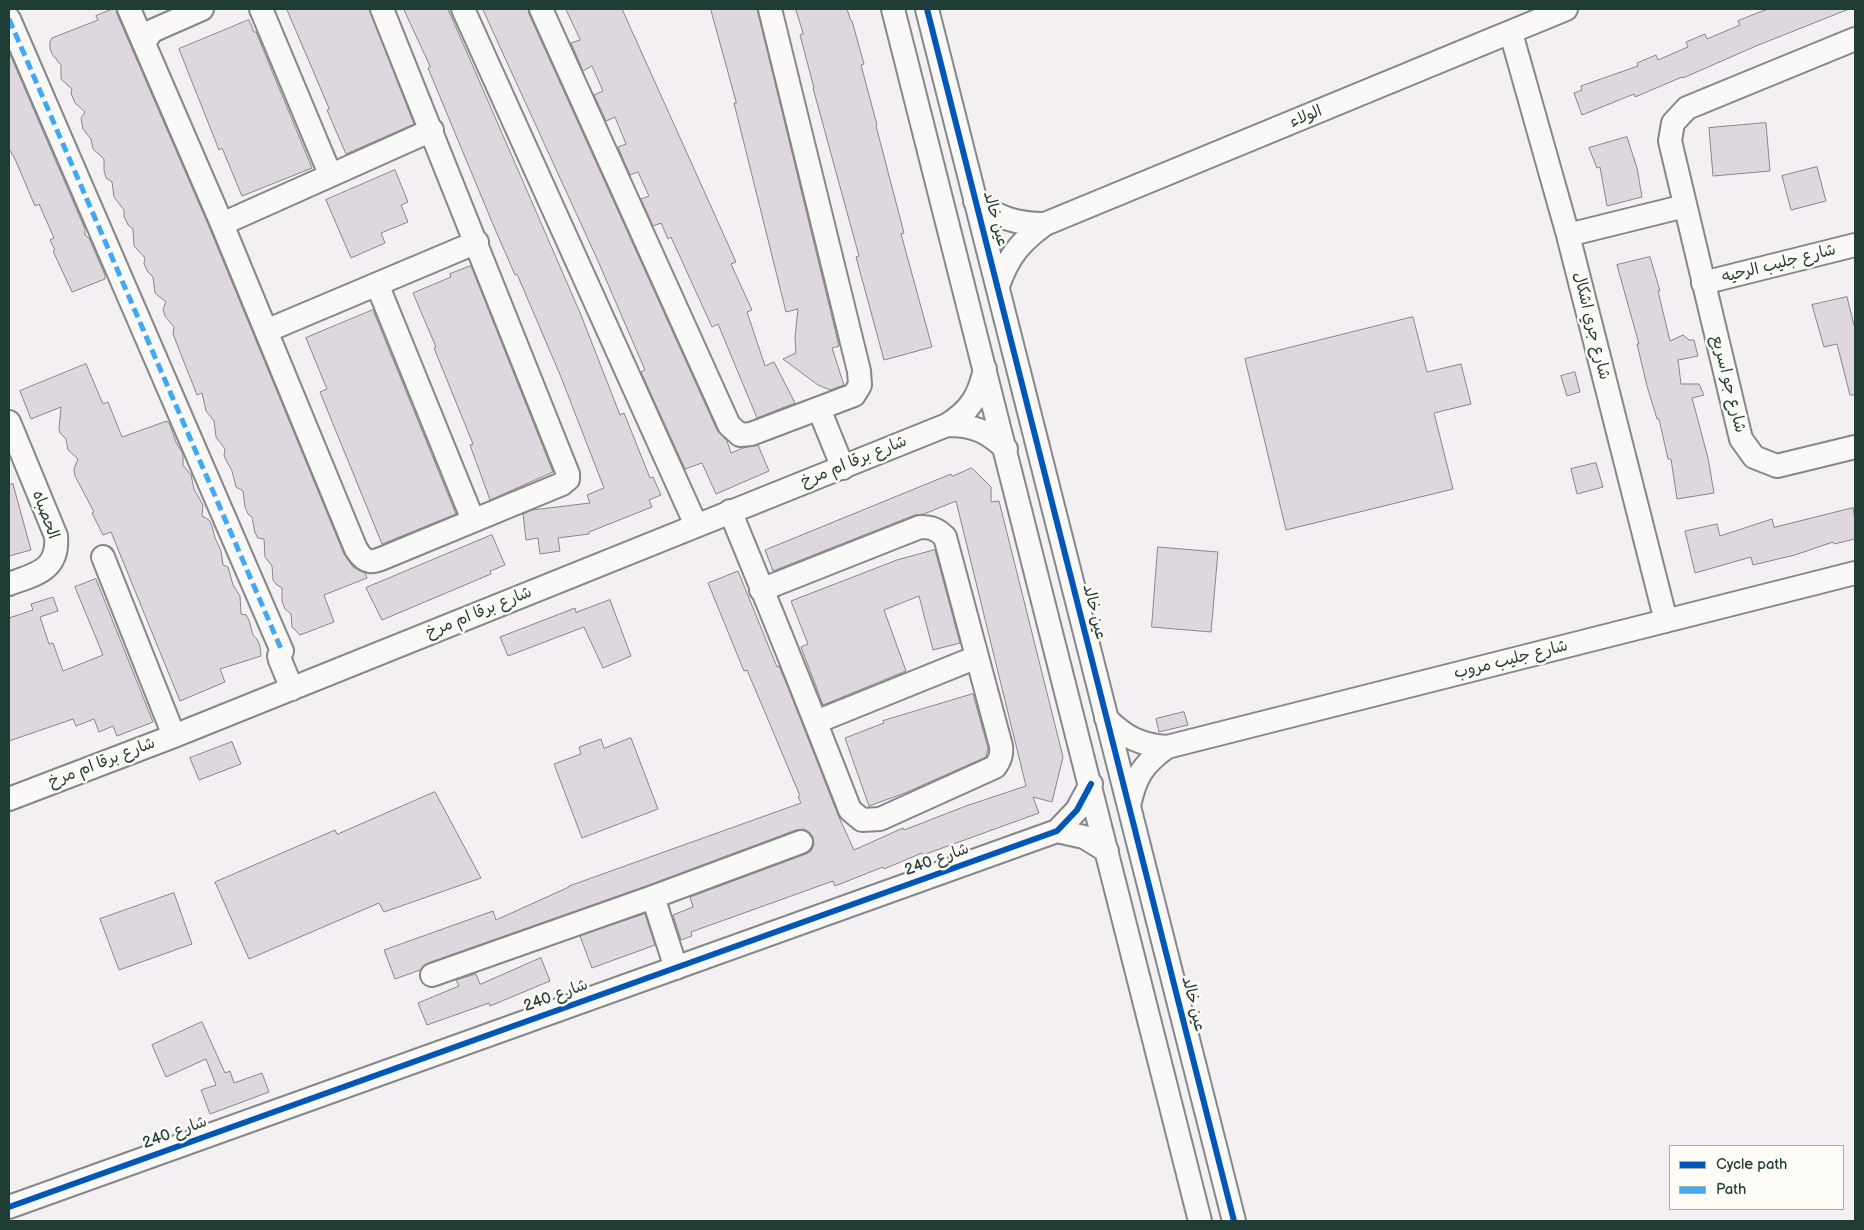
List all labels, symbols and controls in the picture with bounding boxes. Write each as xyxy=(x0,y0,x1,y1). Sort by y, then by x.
street label: الولاء xyxy=(1287,102,1325,132)
street label: عين خالد xyxy=(978,189,1012,249)
street label: شارع جليب الرحيه xyxy=(1720,241,1838,287)
street label: شارع جري اشكال xyxy=(1568,270,1614,382)
street label: شارع جو اسريع xyxy=(1707,333,1749,435)
street label: شارع برقا ام مرخ xyxy=(798,432,910,492)
street label: الحصباه xyxy=(27,488,63,542)
street label: عين خالد xyxy=(1078,582,1110,642)
street label: شارع برقا ام مرخ xyxy=(423,583,535,643)
street label: شارع جليب مروب xyxy=(1452,637,1570,683)
street label: شارع برقا ام مرخ xyxy=(46,734,158,792)
street label: شارع 240 xyxy=(902,839,972,881)
street label: عين خالد xyxy=(1177,974,1209,1034)
street label: شارع 240 xyxy=(521,975,591,1017)
street label: شارع 240 xyxy=(140,1112,210,1154)
legend xyxy=(1669,1145,1844,1210)
text: Cycle path xyxy=(1716,1155,1787,1174)
text: Path xyxy=(1716,1180,1746,1199)

